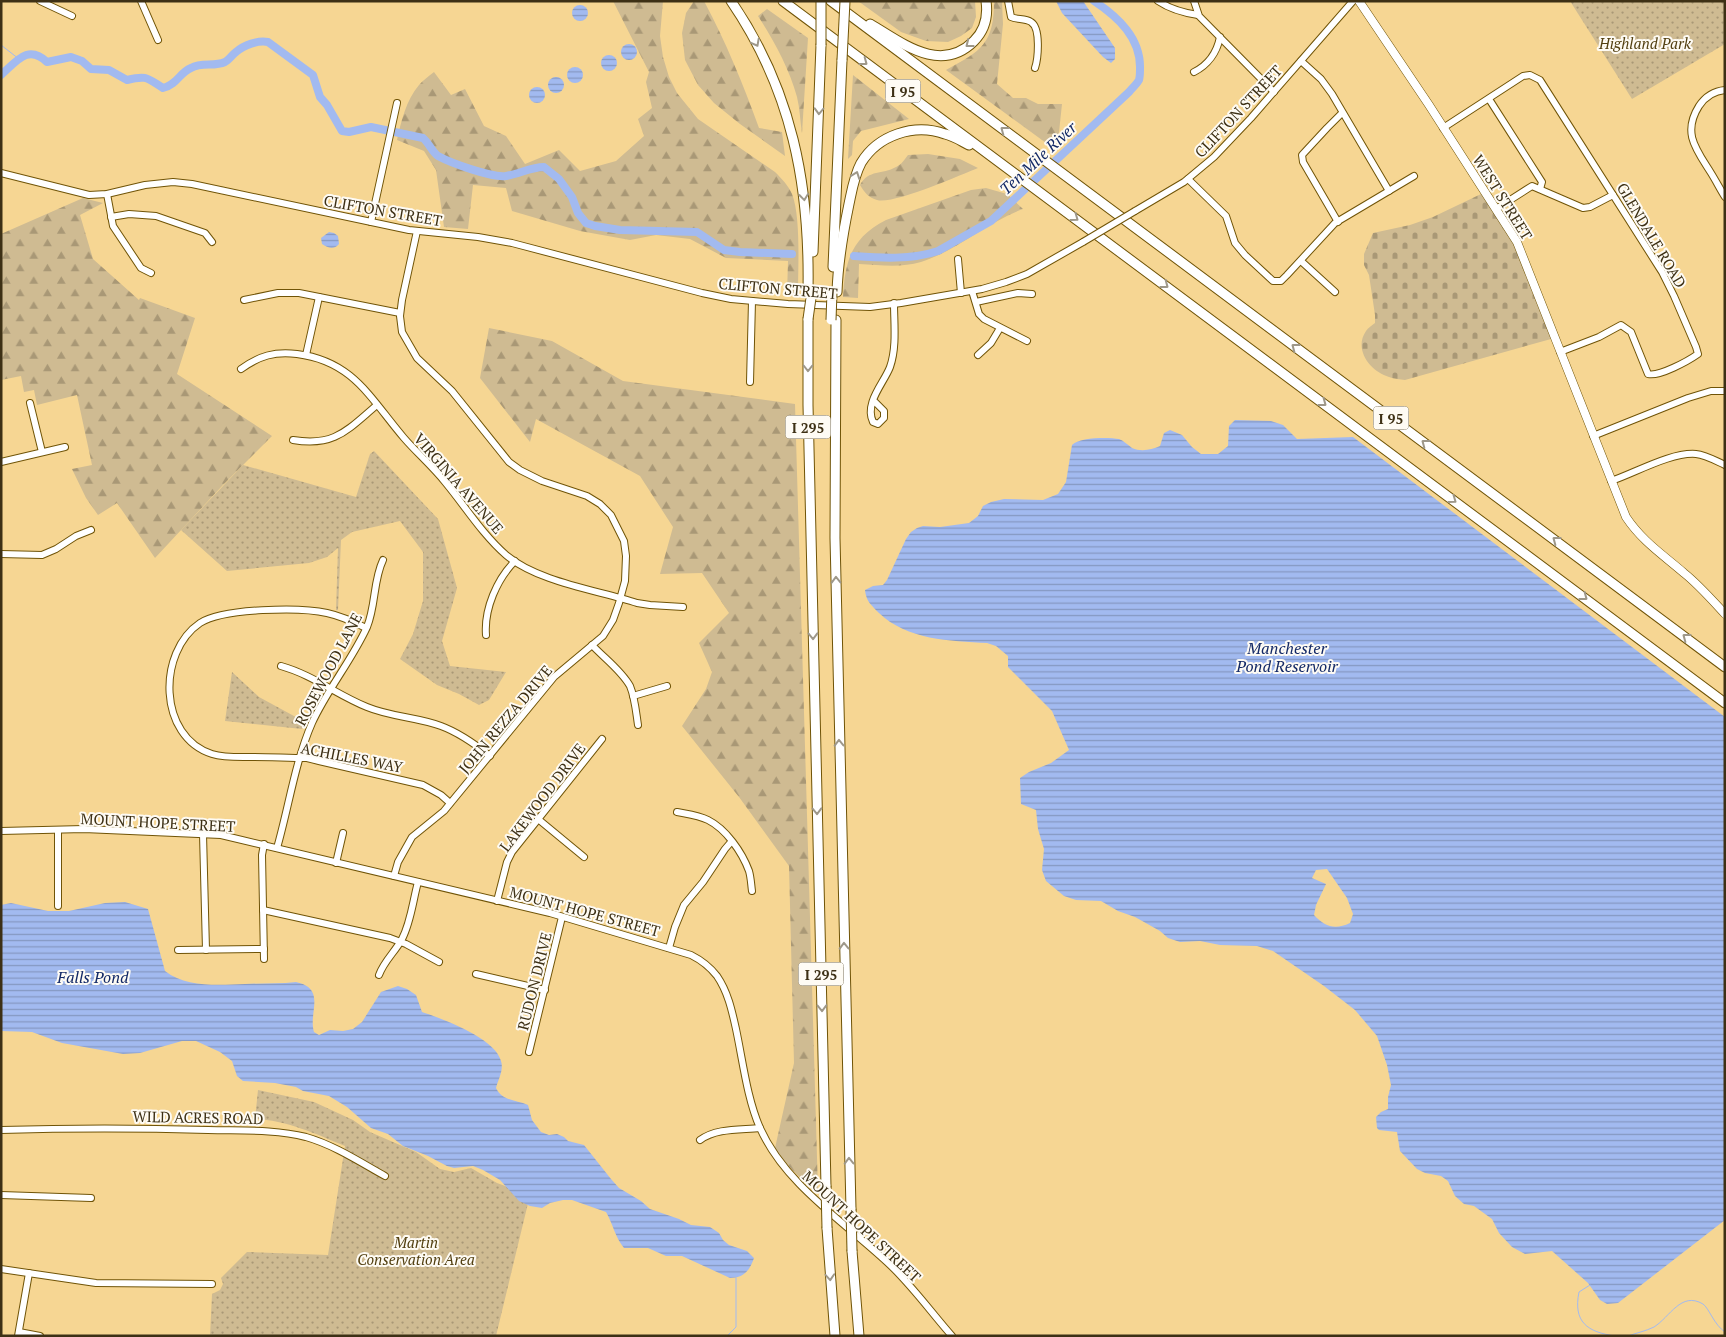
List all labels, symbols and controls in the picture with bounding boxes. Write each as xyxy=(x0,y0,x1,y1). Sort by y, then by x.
park label: Highland Park xyxy=(1598,33,1692,53)
one-way arrow xyxy=(750,37,760,46)
one-way arrow xyxy=(966,38,975,47)
one-way arrow xyxy=(858,56,867,64)
street label: CLIFTON STREET xyxy=(1190,60,1286,162)
road number: I 95 xyxy=(886,80,920,102)
one-way arrow xyxy=(814,107,825,115)
water label: Ten Mile River xyxy=(995,116,1082,199)
one-way arrow xyxy=(1000,127,1010,136)
street label: WEST STREET xyxy=(1469,150,1537,244)
one-way arrow xyxy=(850,171,860,180)
street label: GLENDALE ROAD xyxy=(1613,179,1691,291)
street label: CLIFTON STREET xyxy=(322,190,444,230)
one-way arrow xyxy=(799,193,809,201)
one-way arrow xyxy=(1069,212,1079,221)
street label: CLIFTON STREET xyxy=(718,273,838,303)
one-way arrow xyxy=(1159,279,1168,287)
one-way arrow xyxy=(1292,344,1301,352)
one-way arrow xyxy=(802,364,813,372)
one-way arrow xyxy=(1317,397,1327,406)
road number: I 95 xyxy=(1374,406,1408,429)
road number: I 295 xyxy=(786,416,830,438)
street label: VIRGINIA AVENUE xyxy=(410,428,508,538)
one-way arrow xyxy=(1421,440,1431,449)
one-way arrow xyxy=(1447,494,1456,502)
one-way arrow xyxy=(1552,537,1562,546)
one-way arrow xyxy=(830,576,841,584)
one-way arrow xyxy=(1578,591,1588,600)
street label: ROSEWOOD LANE xyxy=(290,609,366,729)
one-way arrow xyxy=(808,632,818,640)
one-way arrow xyxy=(1683,635,1692,643)
water label: Manchester Pond Reservoir xyxy=(1235,637,1339,677)
street label: JOHN REZZA DRIVE xyxy=(454,661,556,777)
street label: ACHILLES WAY xyxy=(299,737,405,777)
one-way arrow xyxy=(834,738,845,746)
street label: LAKEWOOD DRIVE xyxy=(494,739,590,855)
street label: MOUNT HOPE STREET xyxy=(80,808,236,836)
one-way arrow xyxy=(812,808,822,815)
street label: MOUNT HOPE STREET xyxy=(508,881,662,941)
street label: RUDON DRIVE xyxy=(512,930,556,1032)
one-way arrow xyxy=(839,941,850,949)
road number: I 295 xyxy=(798,962,844,986)
water label: Falls Pond xyxy=(56,966,129,988)
one-way arrow xyxy=(817,1005,827,1013)
street label: WILD ACRES ROAD xyxy=(132,1106,264,1128)
one-way arrow xyxy=(844,1156,854,1164)
street label: MOUNT HOPE STREET xyxy=(798,1166,926,1286)
park label: Martin Conservation Area xyxy=(357,1232,475,1269)
one-way arrow xyxy=(825,1273,836,1281)

